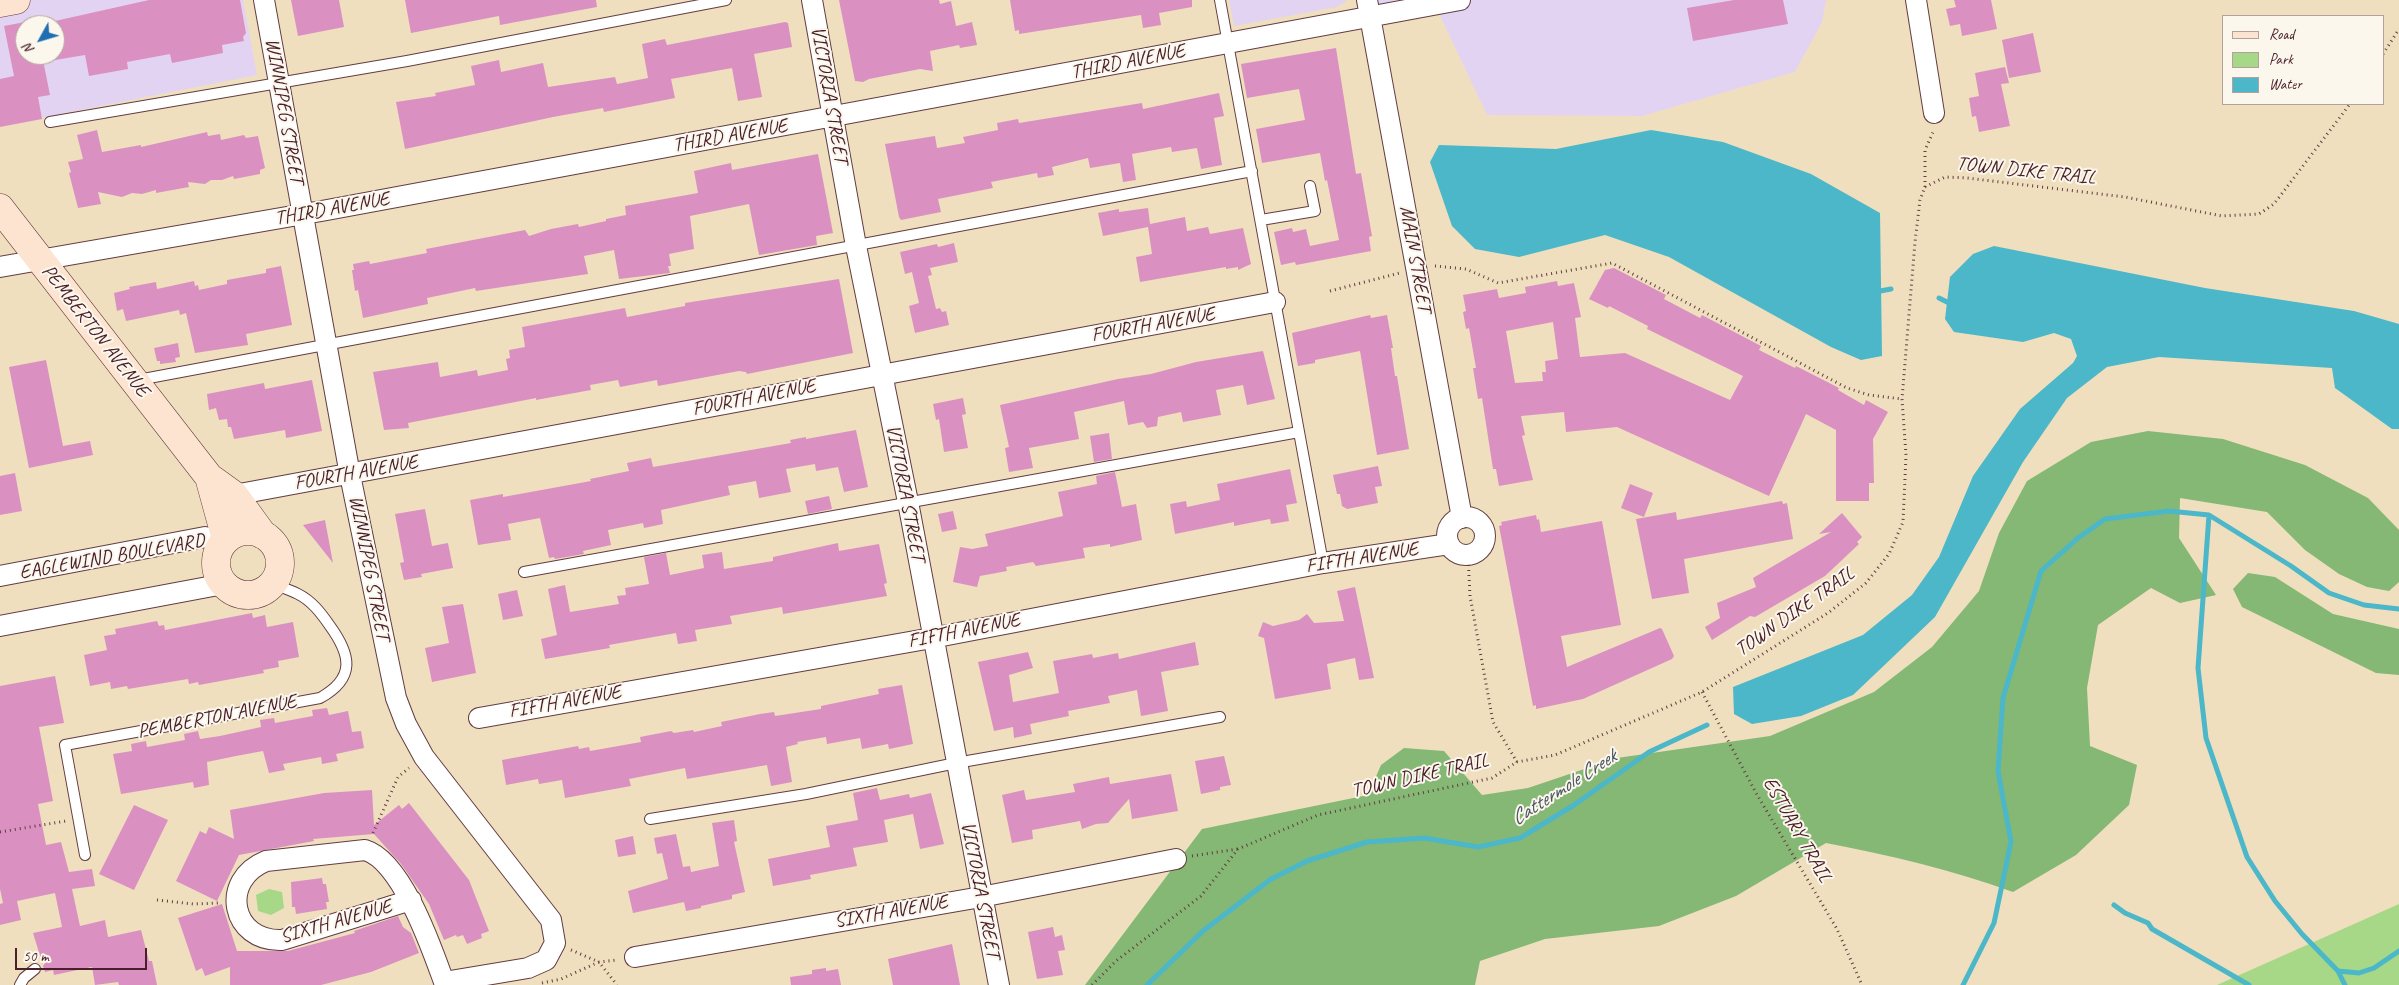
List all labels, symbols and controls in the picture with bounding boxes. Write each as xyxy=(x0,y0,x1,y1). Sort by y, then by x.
north arrow xyxy=(15,15,65,65)
legend xyxy=(2222,15,2384,105)
street label: VICTORIA STREET xyxy=(805,25,853,165)
text: Road xyxy=(2269,25,2294,44)
street label: WINNIPEG STREET xyxy=(259,37,309,185)
street label: THIRD AVENUE xyxy=(1069,39,1187,85)
text: N xyxy=(19,40,38,58)
text: Park xyxy=(2269,50,2293,69)
text: Water xyxy=(2269,75,2302,94)
street label: THIRD AVENUE xyxy=(671,114,789,158)
street label: TOWN DIKE TRAIL xyxy=(1955,152,2097,190)
street label: THIRD AVENUE xyxy=(273,187,391,231)
street label: MAIN STREET xyxy=(1394,204,1436,314)
street label: PEMBERTON AVENUE xyxy=(36,260,154,402)
street label: FOURTH AVENUE xyxy=(1089,302,1217,348)
street label: FOURTH AVENUE xyxy=(690,374,818,422)
street label: VICTORIA STREET xyxy=(880,423,930,563)
street label: FOURTH AVENUE xyxy=(292,450,420,496)
street label: WINNIPEG STREET xyxy=(343,494,395,642)
street label: EAGLEWIND BOULEVARD xyxy=(18,529,206,585)
street label: FIFTH AVENUE xyxy=(1304,537,1420,579)
street label: TOWN DIKE TRAIL xyxy=(1731,562,1859,662)
street label: FIFTH AVENUE xyxy=(906,608,1022,654)
street label: FIFTH AVENUE xyxy=(507,680,623,724)
street label: PEMBERTON AVENUE xyxy=(136,690,298,744)
water label: Cattermole Creek xyxy=(1506,745,1622,831)
street label: TOWN DIKE TRAIL xyxy=(1349,749,1491,803)
street label: ESTUARY TRAIL xyxy=(1757,773,1837,887)
street label: VICTORIA STREET xyxy=(955,820,1005,960)
street label: SIXTH AVENUE xyxy=(832,890,950,934)
street label: SIXTH AVENUE xyxy=(278,895,394,949)
scale bar xyxy=(18,938,150,970)
text: 50 m xyxy=(23,947,49,966)

